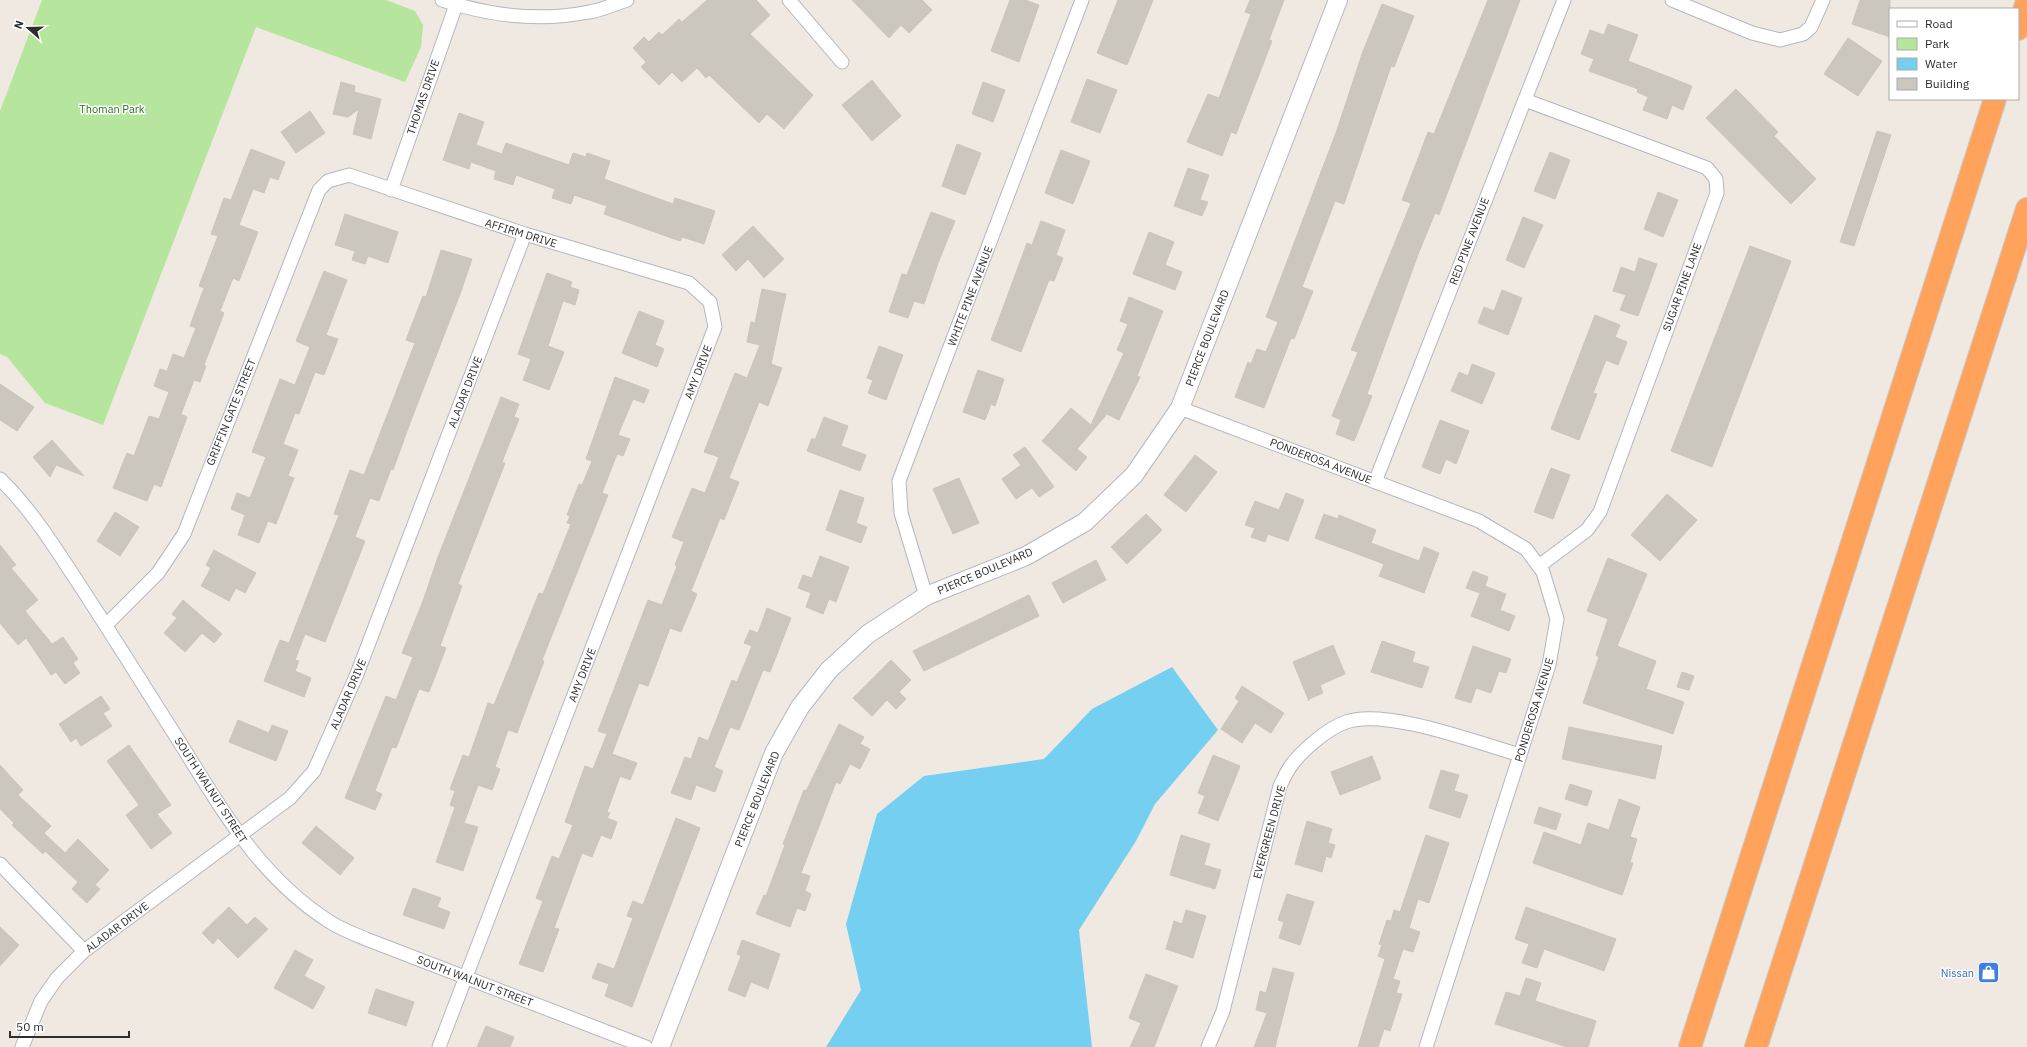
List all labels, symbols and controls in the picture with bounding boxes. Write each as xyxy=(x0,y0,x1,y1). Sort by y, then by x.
north arrow xyxy=(8,8,48,48)
legend xyxy=(1889,8,2019,100)
text: Road xyxy=(1925,16,1953,31)
text: N xyxy=(11,18,27,31)
text: Park xyxy=(1925,36,1950,51)
text: Water xyxy=(1925,56,1958,71)
street label: THOMAS DRIVE xyxy=(404,57,442,137)
text: Building xyxy=(1925,76,1970,91)
park label: Thoman Park xyxy=(79,102,145,116)
street label: RED PINE AVENUE xyxy=(1446,195,1492,287)
street label: AFFIRM DRIVE xyxy=(483,215,559,251)
street label: SUGAR PINE LANE xyxy=(1660,241,1704,333)
street label: WHITE PINE AVENUE xyxy=(944,244,996,348)
street label: PIERCE BOULEVARD xyxy=(1182,288,1232,388)
street label: AMY DRIVE xyxy=(681,343,715,401)
street label: ALADAR DRIVE xyxy=(445,354,485,430)
street label: GRIFFIN GATE STREET xyxy=(203,356,259,468)
street label: PONDEROSA AVENUE xyxy=(1268,435,1374,487)
street label: PIERCE BOULEVARD xyxy=(935,545,1035,597)
street label: AMY DRIVE xyxy=(565,646,599,704)
street label: ALADAR DRIVE xyxy=(327,656,369,732)
street label: PONDEROSA AVENUE xyxy=(1511,656,1557,764)
street label: SOUTH WALNUT STREET xyxy=(172,734,251,846)
street label: PIERCE BOULEVARD xyxy=(731,749,783,849)
street label: EVERGREEN DRIVE xyxy=(1250,784,1288,880)
street label: ALADAR DRIVE xyxy=(83,899,151,955)
street label: SOUTH WALNUT STREET xyxy=(415,952,536,1010)
shop icon: Nissan xyxy=(1976,960,2002,986)
place label: Nissan xyxy=(1941,966,1974,980)
scale bar xyxy=(10,1013,129,1039)
text: 50 m xyxy=(16,1019,44,1034)

